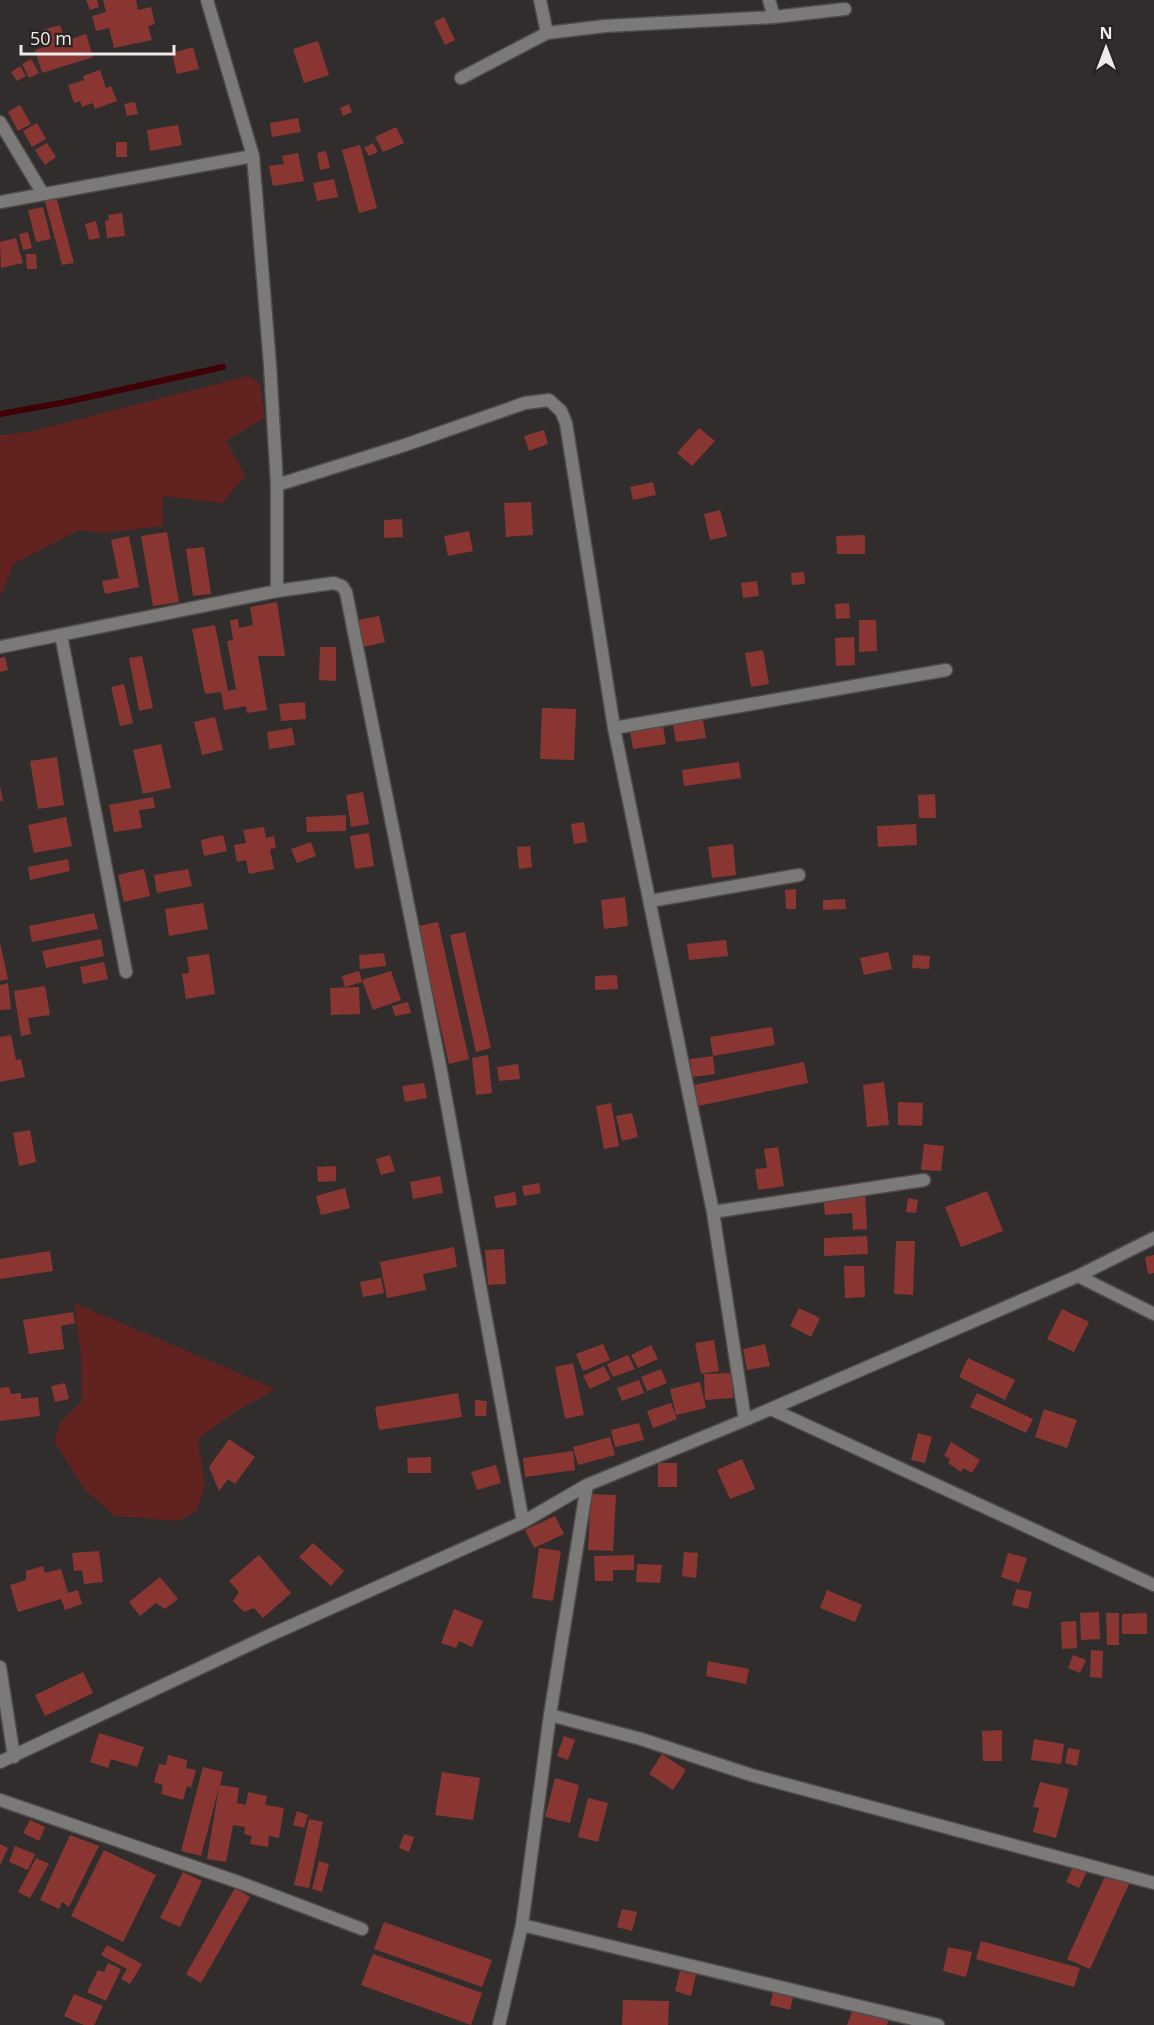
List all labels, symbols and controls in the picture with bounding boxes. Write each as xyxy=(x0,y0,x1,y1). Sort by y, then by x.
scale bar xyxy=(21,18,174,56)
north arrow xyxy=(1076,18,1136,78)
text: N xyxy=(1099,22,1113,44)
text: 50 m xyxy=(30,26,72,50)

